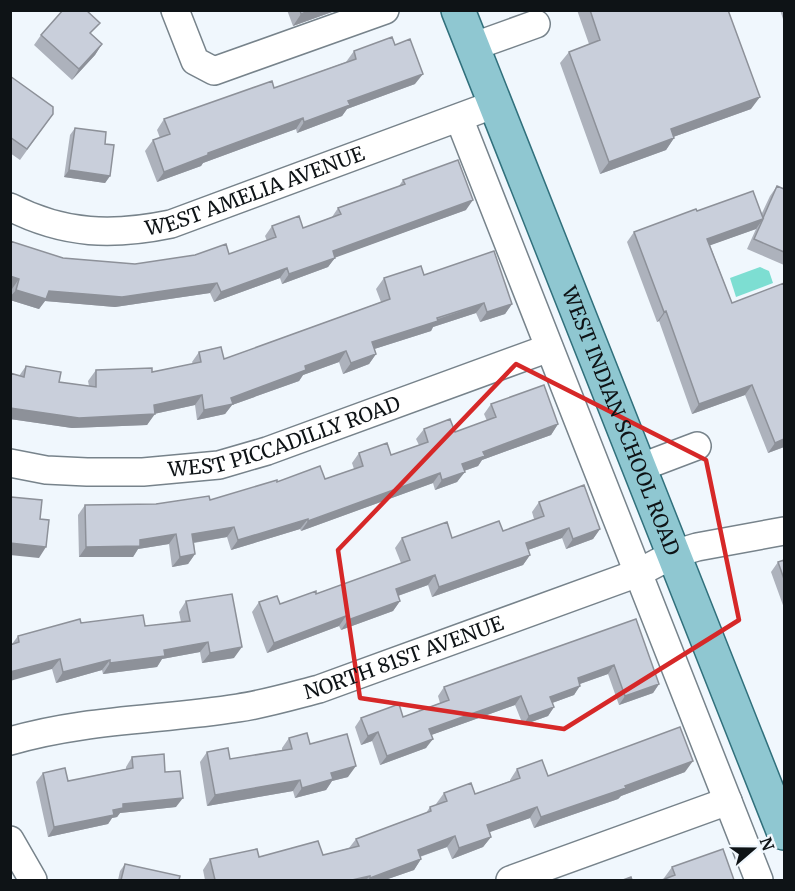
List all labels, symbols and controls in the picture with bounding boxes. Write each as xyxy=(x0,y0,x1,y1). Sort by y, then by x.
street label: WEST AMELIA AVENUE xyxy=(142,140,368,241)
street label: WEST INDIAN SCHOOL ROAD xyxy=(556,282,686,559)
street label: WEST PICCADILLY ROAD xyxy=(166,390,404,482)
street label: NORTH 81ST AVENUE xyxy=(301,610,507,704)
north arrow xyxy=(723,819,783,879)
text: N xyxy=(756,835,779,854)

